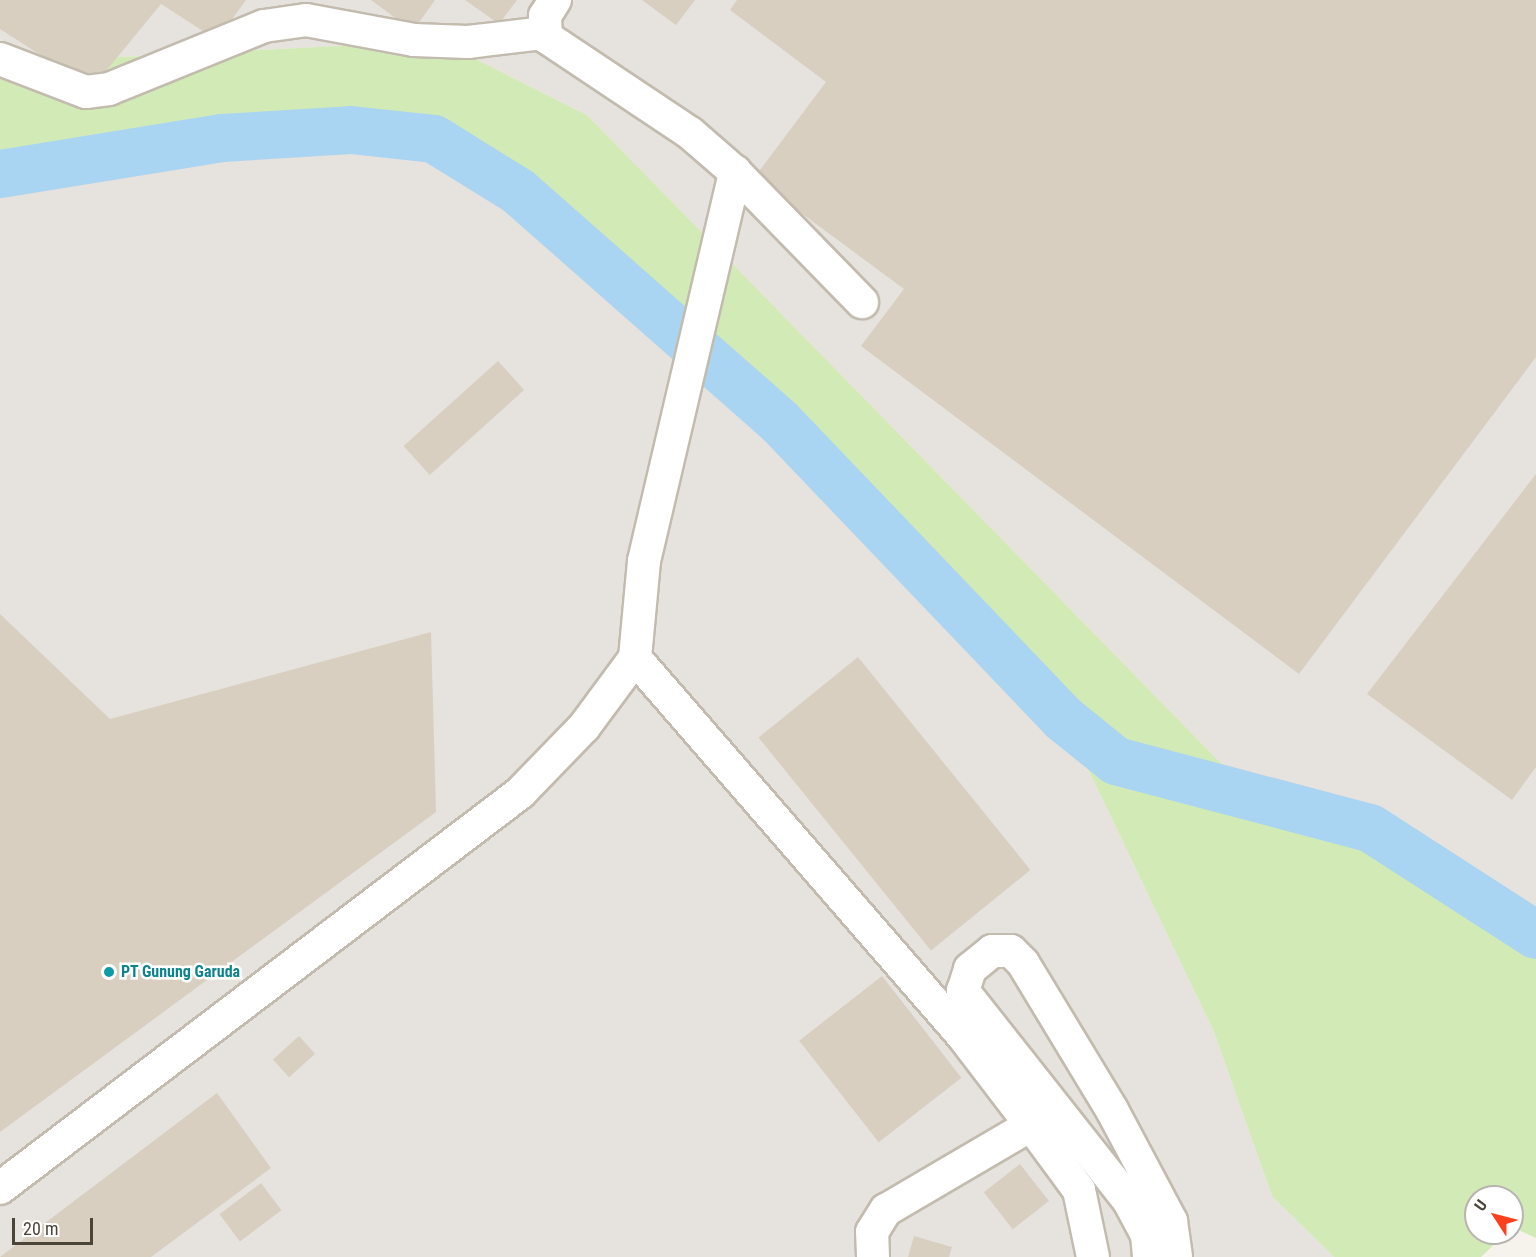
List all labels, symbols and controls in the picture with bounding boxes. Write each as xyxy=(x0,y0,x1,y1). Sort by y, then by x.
place label: PT Gunung Garuda xyxy=(121,962,241,982)
marker: PT Gunung Garuda xyxy=(102,965,116,979)
north arrow xyxy=(1464,1185,1524,1245)
text: U xyxy=(1470,1196,1491,1215)
scale bar xyxy=(15,1206,96,1244)
text: 20 m xyxy=(23,1218,58,1239)

